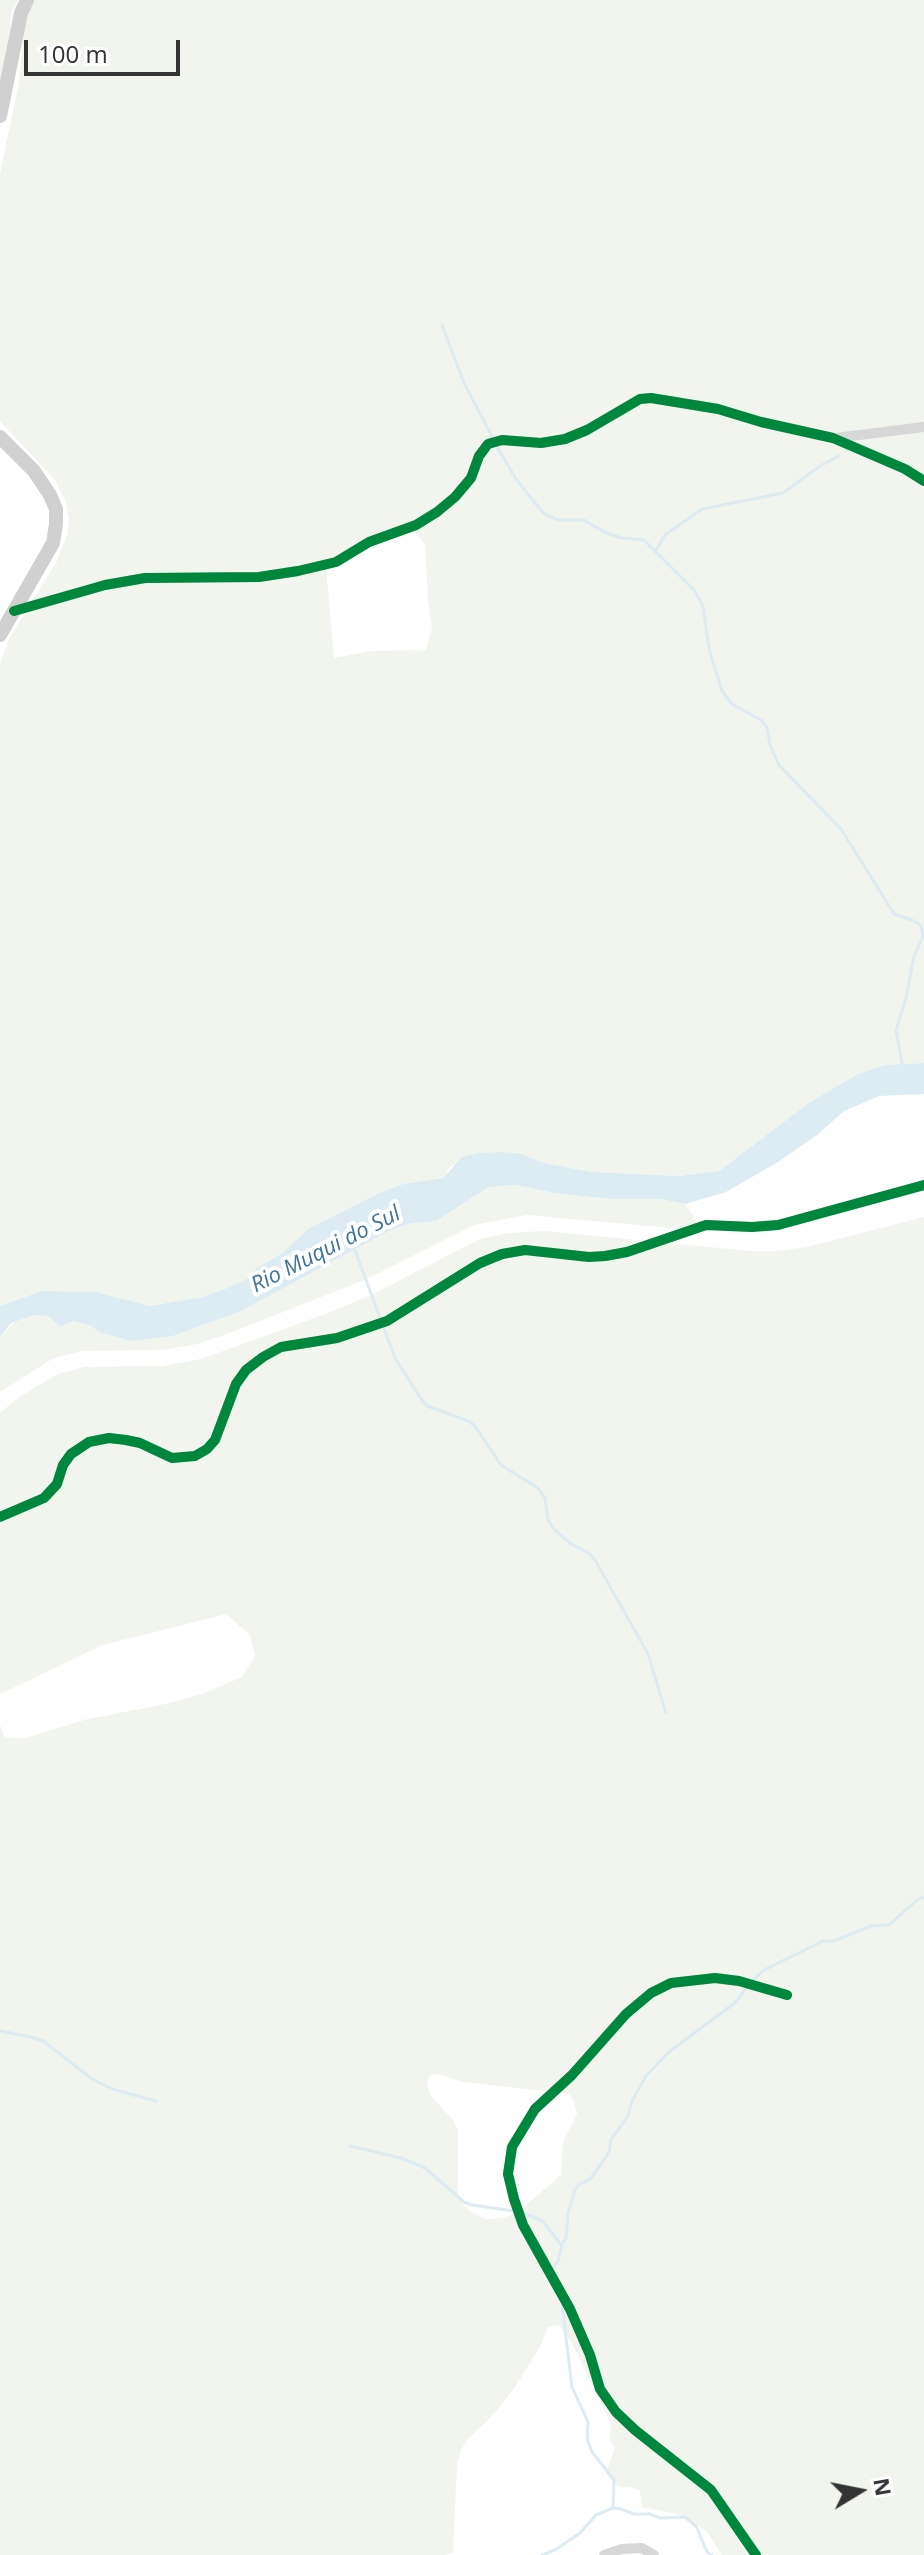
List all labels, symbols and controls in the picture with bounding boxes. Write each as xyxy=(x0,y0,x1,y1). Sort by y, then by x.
scale bar xyxy=(28,24,184,74)
text: 100 m xyxy=(38,37,108,70)
water label: Rio Muqui do Sul xyxy=(247,1201,405,1299)
north arrow xyxy=(820,2451,900,2531)
text: N xyxy=(867,2475,900,2498)

